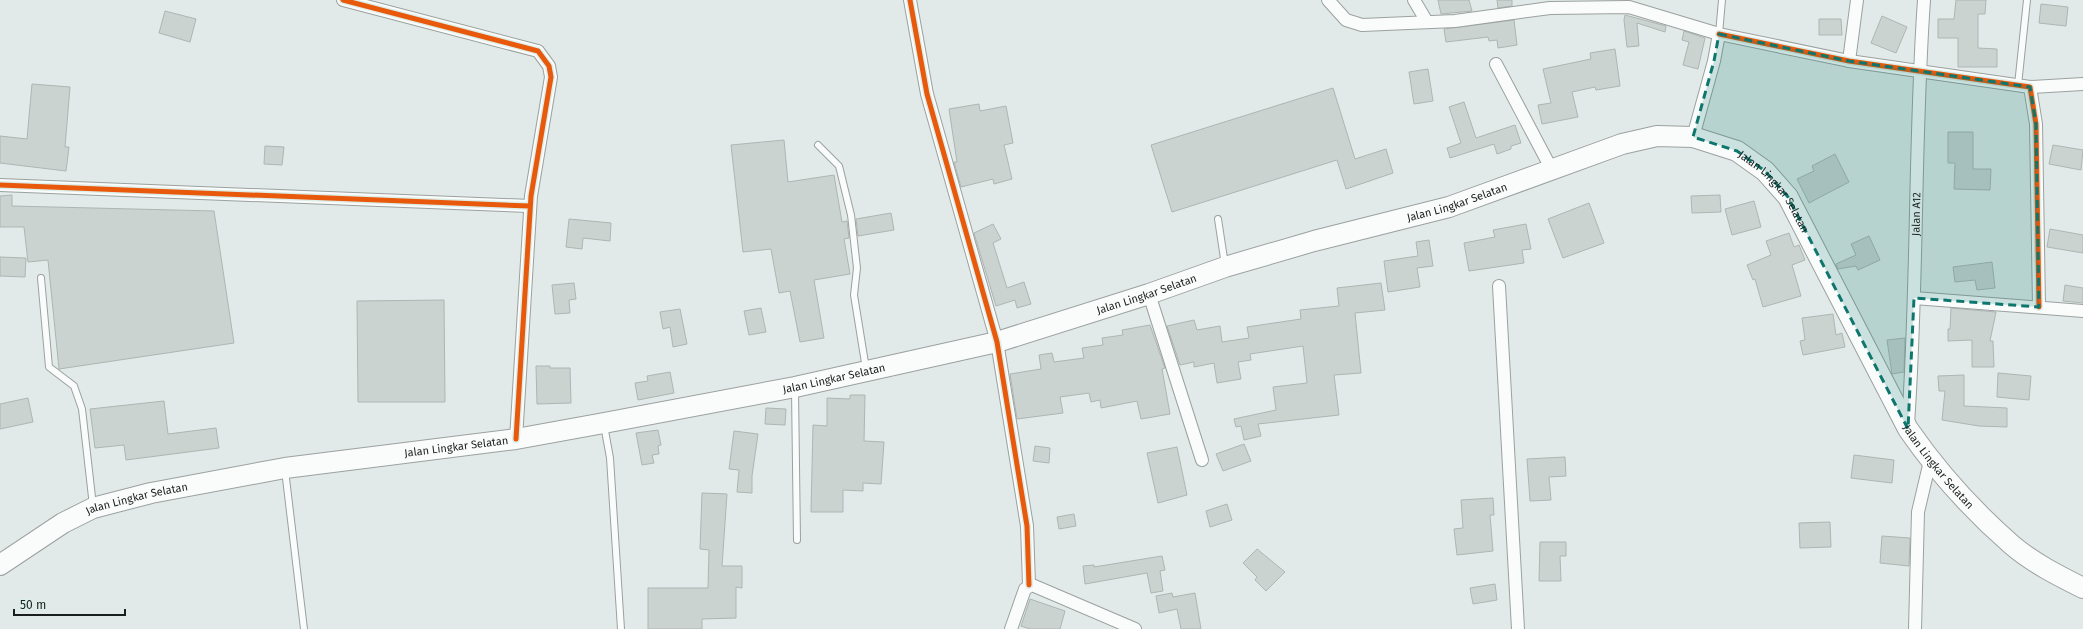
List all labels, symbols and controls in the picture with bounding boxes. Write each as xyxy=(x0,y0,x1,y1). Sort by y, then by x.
street label: Jalan Lingkar Selatan xyxy=(1736,148,1812,235)
street label: Jalan Lingkar Selatan xyxy=(1405,180,1509,224)
street label: Jalan A12 xyxy=(1909,192,1923,236)
street label: Jalan Lingkar Selatan xyxy=(1095,271,1198,317)
street label: Jalan Lingkar Selatan xyxy=(782,361,886,396)
street label: Jalan Lingkar Selatan xyxy=(1900,423,1977,511)
street label: Jalan Lingkar Selatan xyxy=(403,434,509,459)
street label: Jalan Lingkar Selatan xyxy=(83,480,189,517)
scale bar xyxy=(14,591,125,617)
text: 50 m xyxy=(20,598,46,612)

